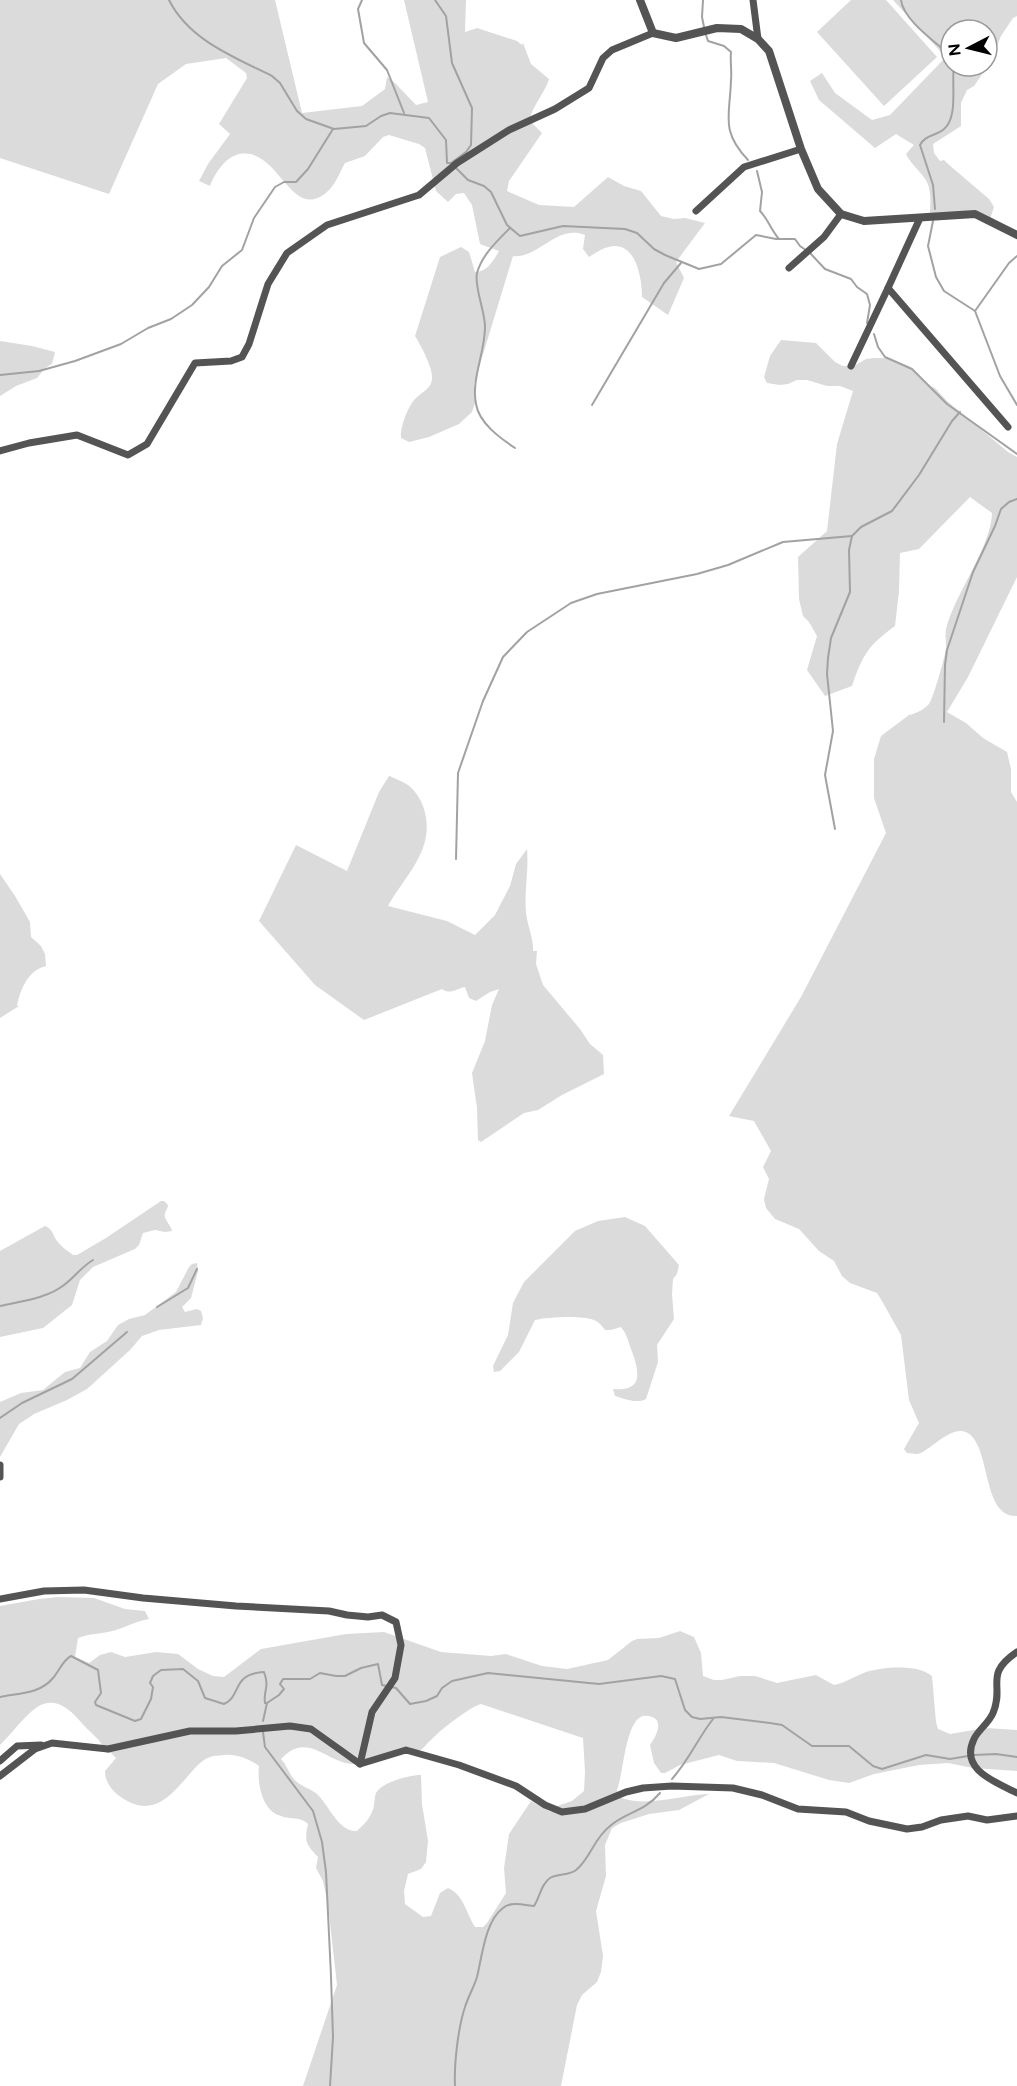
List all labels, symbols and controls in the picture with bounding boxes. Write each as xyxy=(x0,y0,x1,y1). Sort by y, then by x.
north arrow xyxy=(939,18,999,78)
text: N xyxy=(944,42,965,57)

